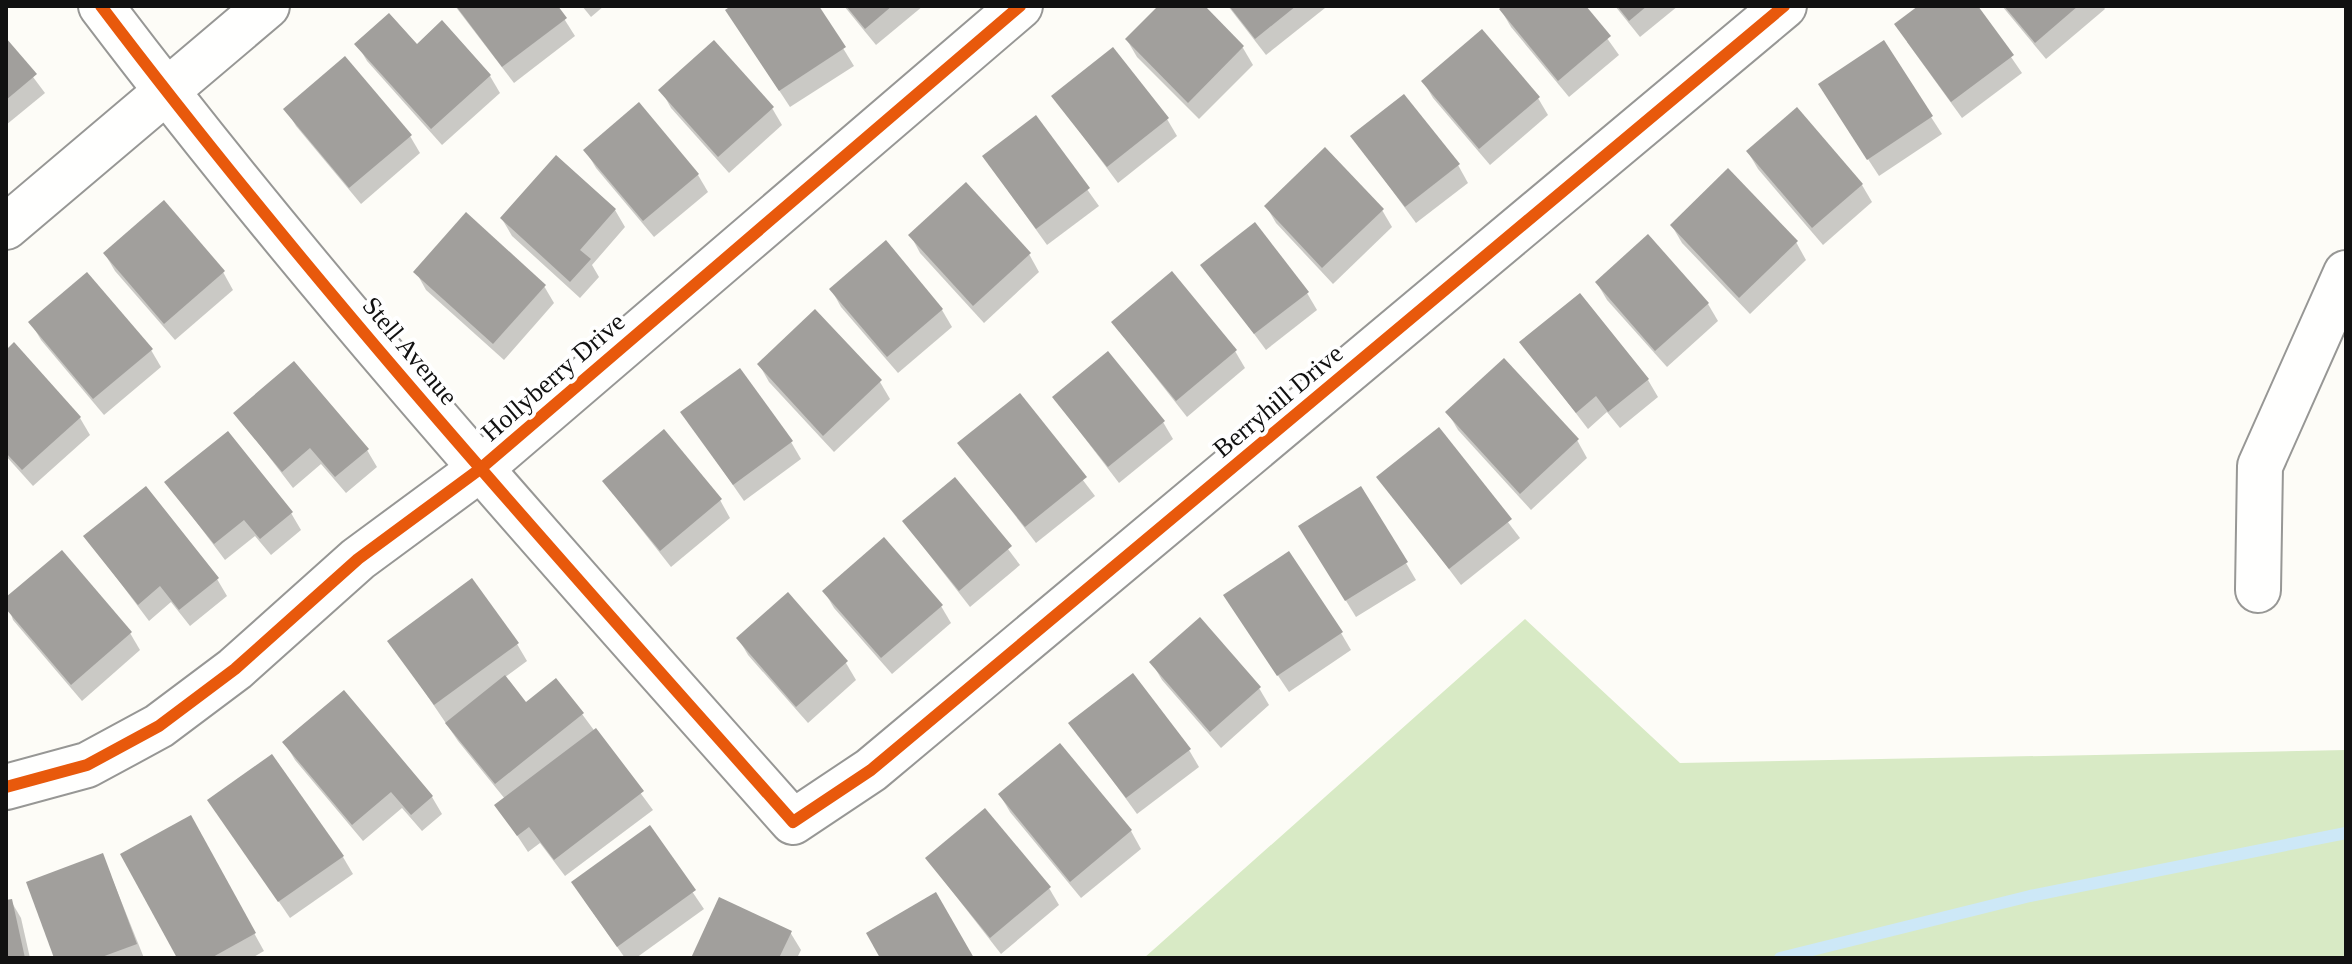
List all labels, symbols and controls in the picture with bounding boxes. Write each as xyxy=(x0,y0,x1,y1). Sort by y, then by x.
street label: Stell Avenue xyxy=(357,291,463,411)
street label: Hollyberry Drive xyxy=(476,307,630,447)
street label: Berryhill Drive xyxy=(1208,339,1348,463)

